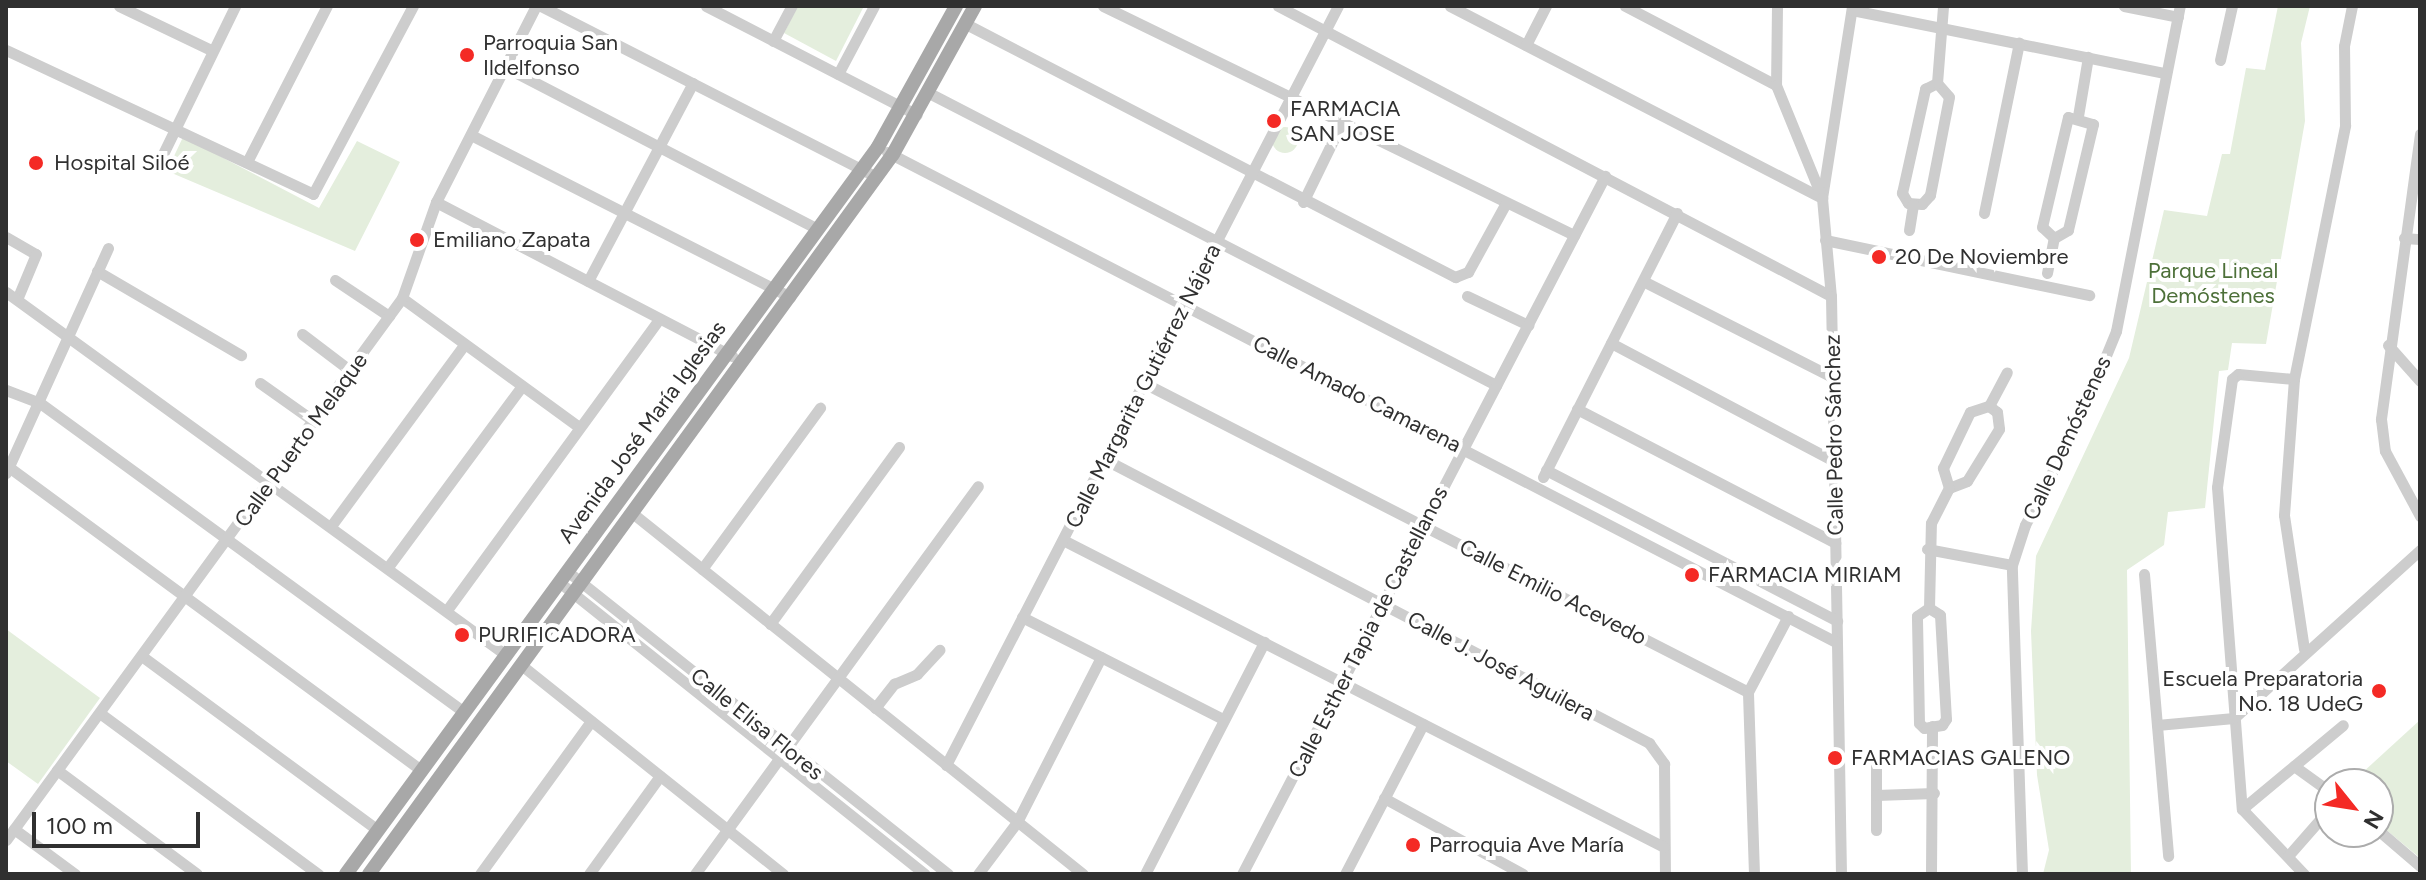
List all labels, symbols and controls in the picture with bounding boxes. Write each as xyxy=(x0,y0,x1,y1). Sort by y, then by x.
place label: Parroquia San Ildelfonso xyxy=(483,29,618,80)
marker: Parroquia San Ildelfonso xyxy=(458,46,476,64)
place label: FARMACIA SAN JOSE xyxy=(1290,95,1400,146)
marker: FARMACIA SAN JOSE xyxy=(1265,112,1283,130)
place label: Hospital Siloé xyxy=(54,150,190,176)
marker: Hospital Siloé xyxy=(25,152,47,174)
place label: Emiliano Zapata xyxy=(433,227,591,253)
marker: Emiliano Zapata xyxy=(408,231,426,249)
street label: Calle Margarita Gutiérrez Nájera xyxy=(1060,239,1226,533)
place label: 20 De Noviembre xyxy=(1895,244,2069,270)
marker: 20 De Noviembre xyxy=(1870,248,1888,266)
park label: Parque Lineal Demóstenes xyxy=(2148,257,2278,308)
street label: Avenida José María Iglesias xyxy=(553,316,731,548)
street label: Calle Amado Camarena xyxy=(1248,330,1466,458)
street label: Calle Pedro Sánchez xyxy=(1819,334,1849,536)
street label: Calle Puerto Melaque xyxy=(229,348,373,532)
street label: Calle Demóstenes xyxy=(2017,352,2117,524)
street label: Calle Esther Tapia de Castellanos xyxy=(1283,482,1453,782)
street label: Calle Emilio Acevedo xyxy=(1455,533,1651,651)
place label: FARMACIA MIRIAM xyxy=(1708,562,1902,588)
marker: FARMACIA MIRIAM xyxy=(1683,566,1701,584)
street label: Calle J. José Aguilera xyxy=(1403,606,1599,726)
place label: PURIFICADORA xyxy=(478,622,636,648)
marker: PURIFICADORA xyxy=(453,626,471,644)
street label: Calle Elisa Flores xyxy=(685,662,829,786)
place label: Escuela Preparatoria No. 18 UdeG xyxy=(2162,665,2363,716)
marker: Escuela Preparatoria No. 18 UdeG xyxy=(2370,682,2388,700)
place label: FARMACIAS GALENO xyxy=(1851,745,2070,771)
marker: FARMACIAS GALENO xyxy=(1826,749,1844,767)
north arrow xyxy=(2314,768,2394,848)
scale bar xyxy=(36,796,204,846)
text: N xyxy=(2358,805,2389,833)
text: 100 m xyxy=(46,811,113,840)
place label: Parroquia Ave María xyxy=(1429,832,1624,858)
marker: Parroquia Ave María xyxy=(1404,836,1422,854)

